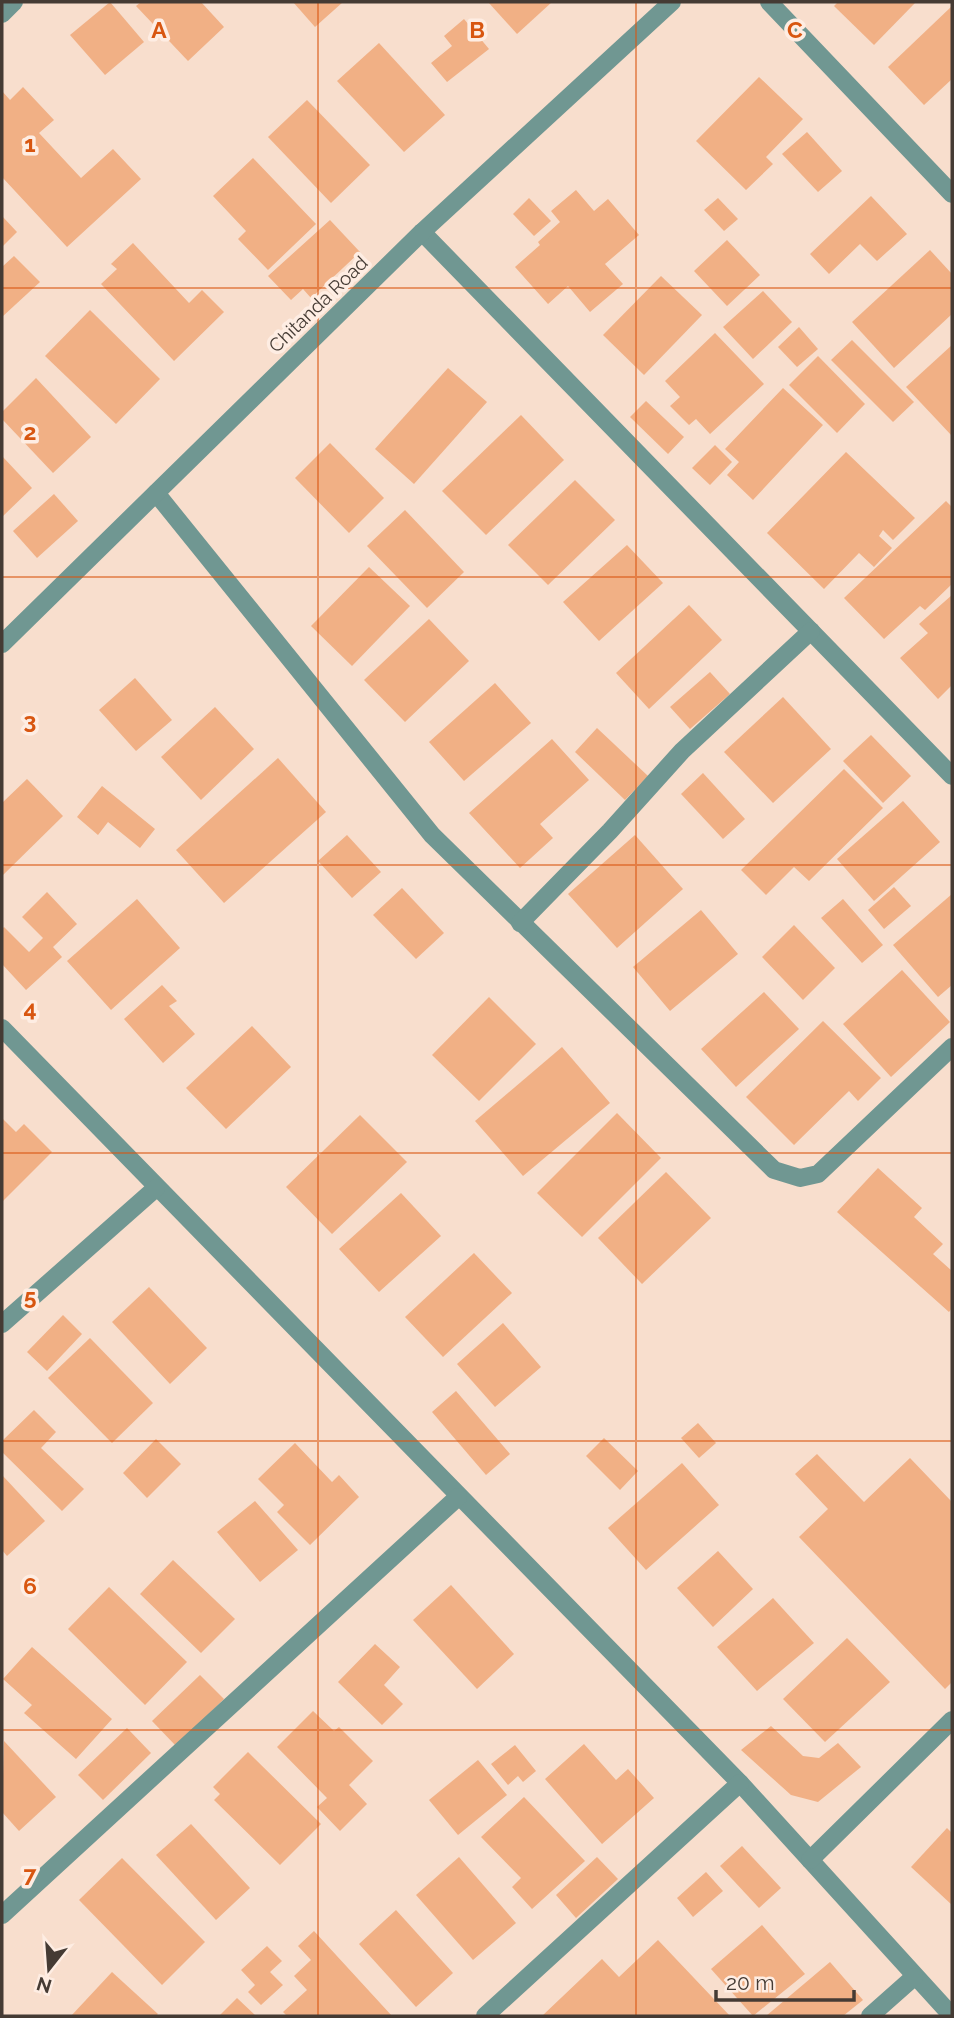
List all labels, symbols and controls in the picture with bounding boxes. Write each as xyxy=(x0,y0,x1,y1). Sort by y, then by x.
text: A xyxy=(151,16,167,43)
text: B xyxy=(469,16,485,43)
text: C xyxy=(787,16,803,43)
text: 1 xyxy=(24,130,36,157)
street label: Chitanda Road xyxy=(264,251,372,357)
text: 2 xyxy=(24,418,36,445)
text: 3 xyxy=(24,707,36,734)
text: 4 xyxy=(23,995,37,1022)
text: 5 xyxy=(24,1283,37,1310)
text: 6 xyxy=(23,1572,37,1599)
text: 7 xyxy=(24,1860,37,1887)
north arrow xyxy=(14,1934,84,2004)
scale bar xyxy=(716,1958,854,2002)
text: 20 m xyxy=(726,1970,774,1995)
text: N xyxy=(34,1973,54,1998)

